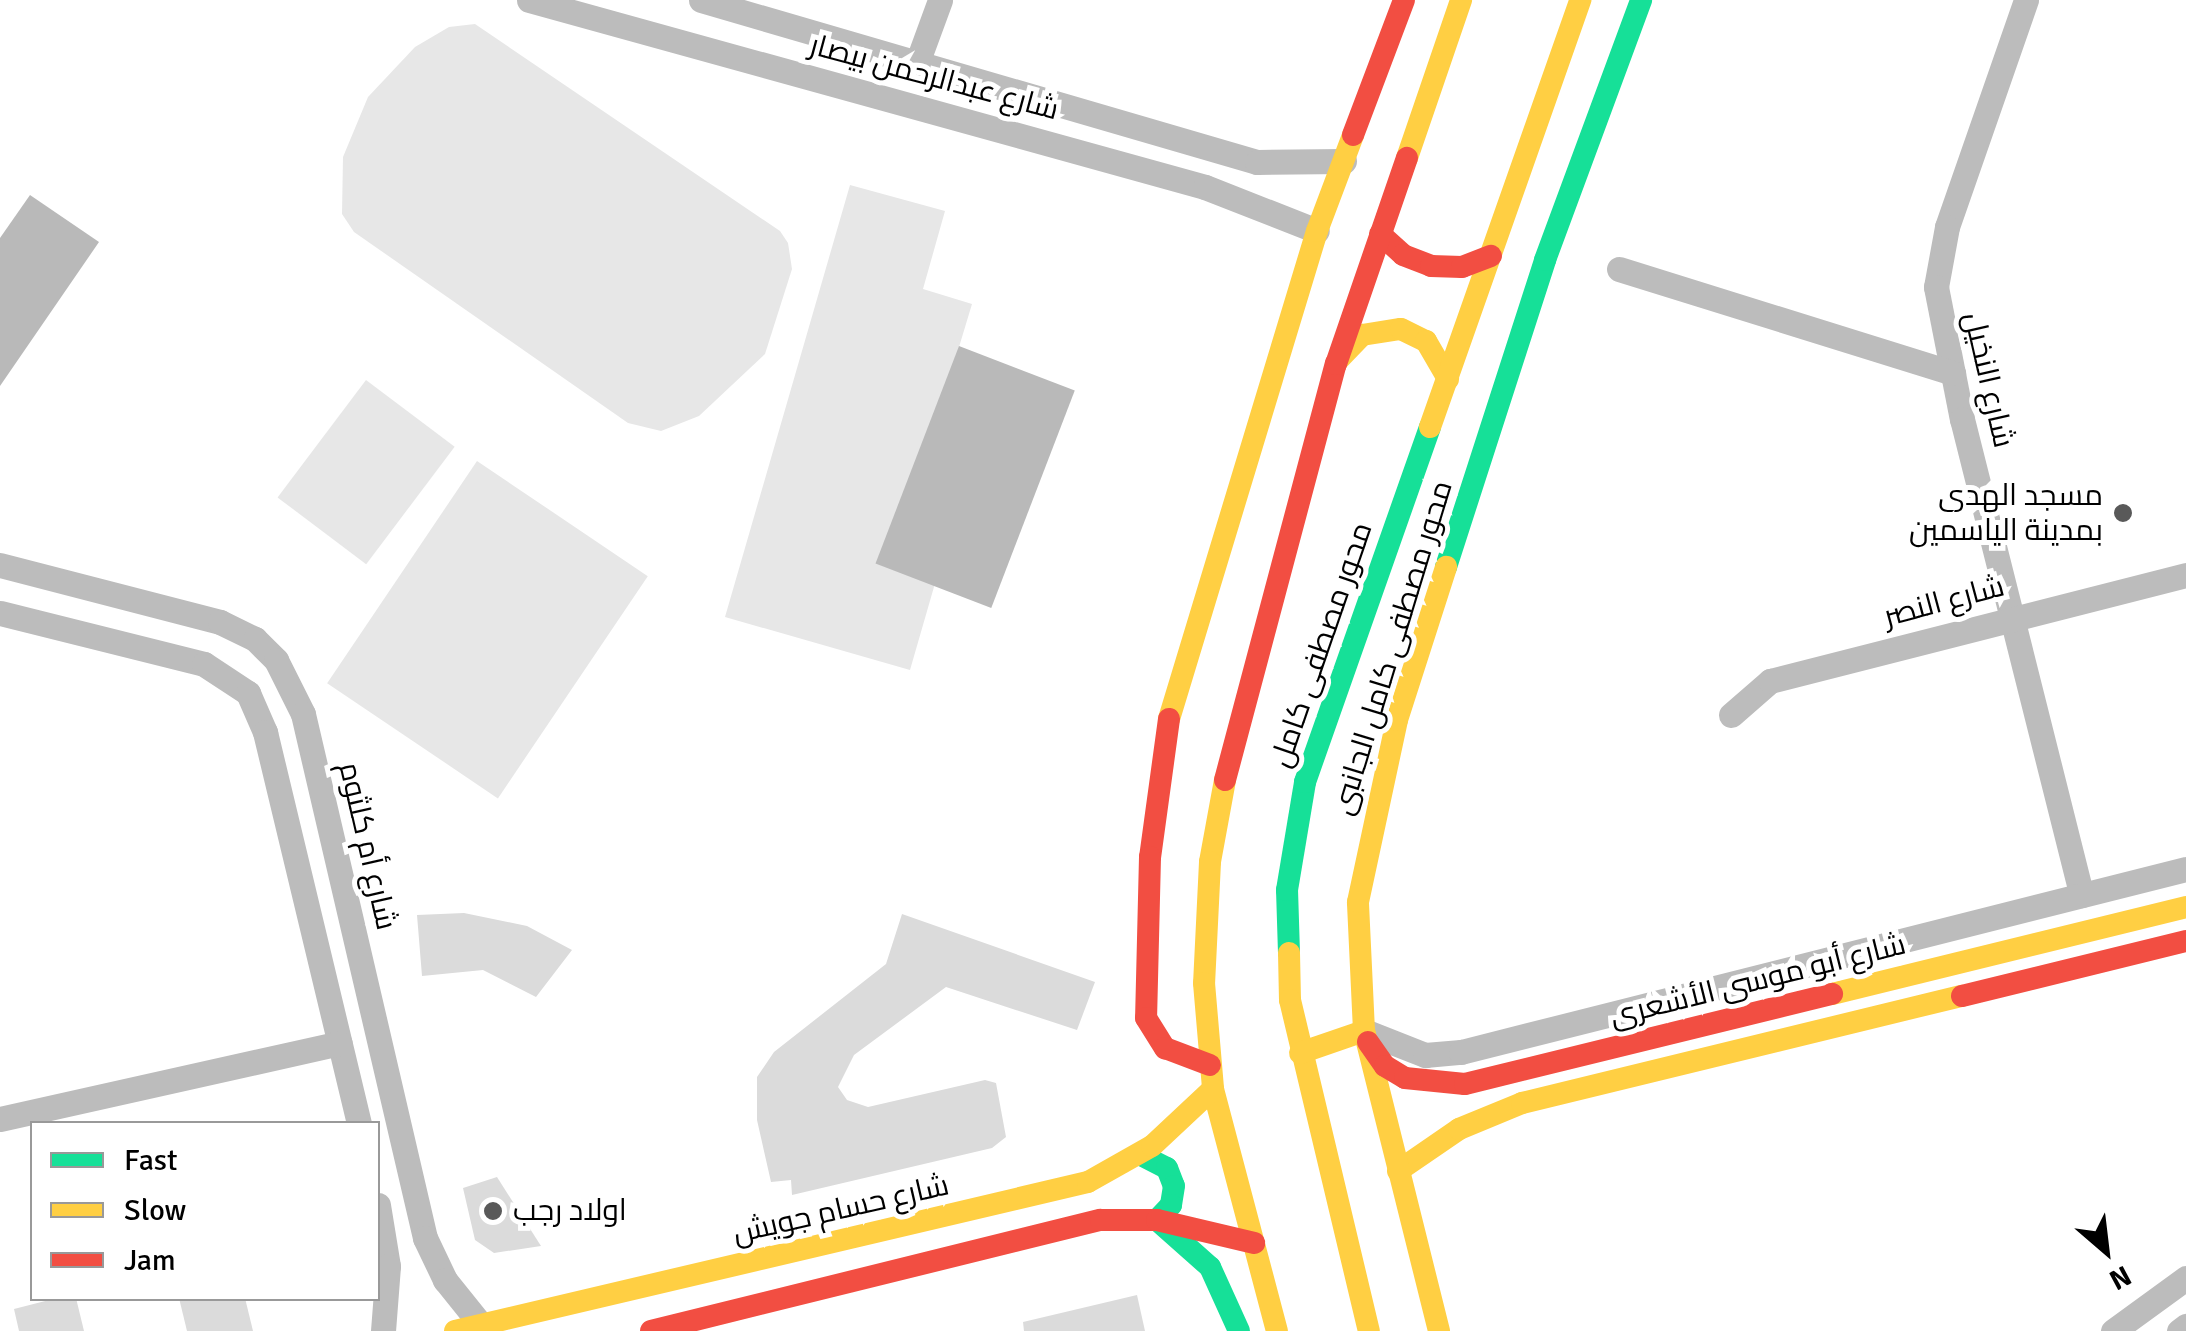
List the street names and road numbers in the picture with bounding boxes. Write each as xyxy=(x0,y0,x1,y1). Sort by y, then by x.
street label: شارع عبدالرحمن بيصار xyxy=(806,27,1062,129)
street label: شارع النخيل xyxy=(1955,309,2021,451)
street label: محور مصطفى كامل الجانبى xyxy=(1325,476,1461,820)
street label: محور مصطفى كامل xyxy=(1263,518,1381,772)
street label: شارع النصر xyxy=(1880,569,2008,635)
street label: شارع أم كلثوم xyxy=(330,759,404,933)
street label: شارع أبو موسى الأشعرى xyxy=(1606,927,1910,1035)
street label: شارع حسام جويش xyxy=(729,1168,953,1252)

